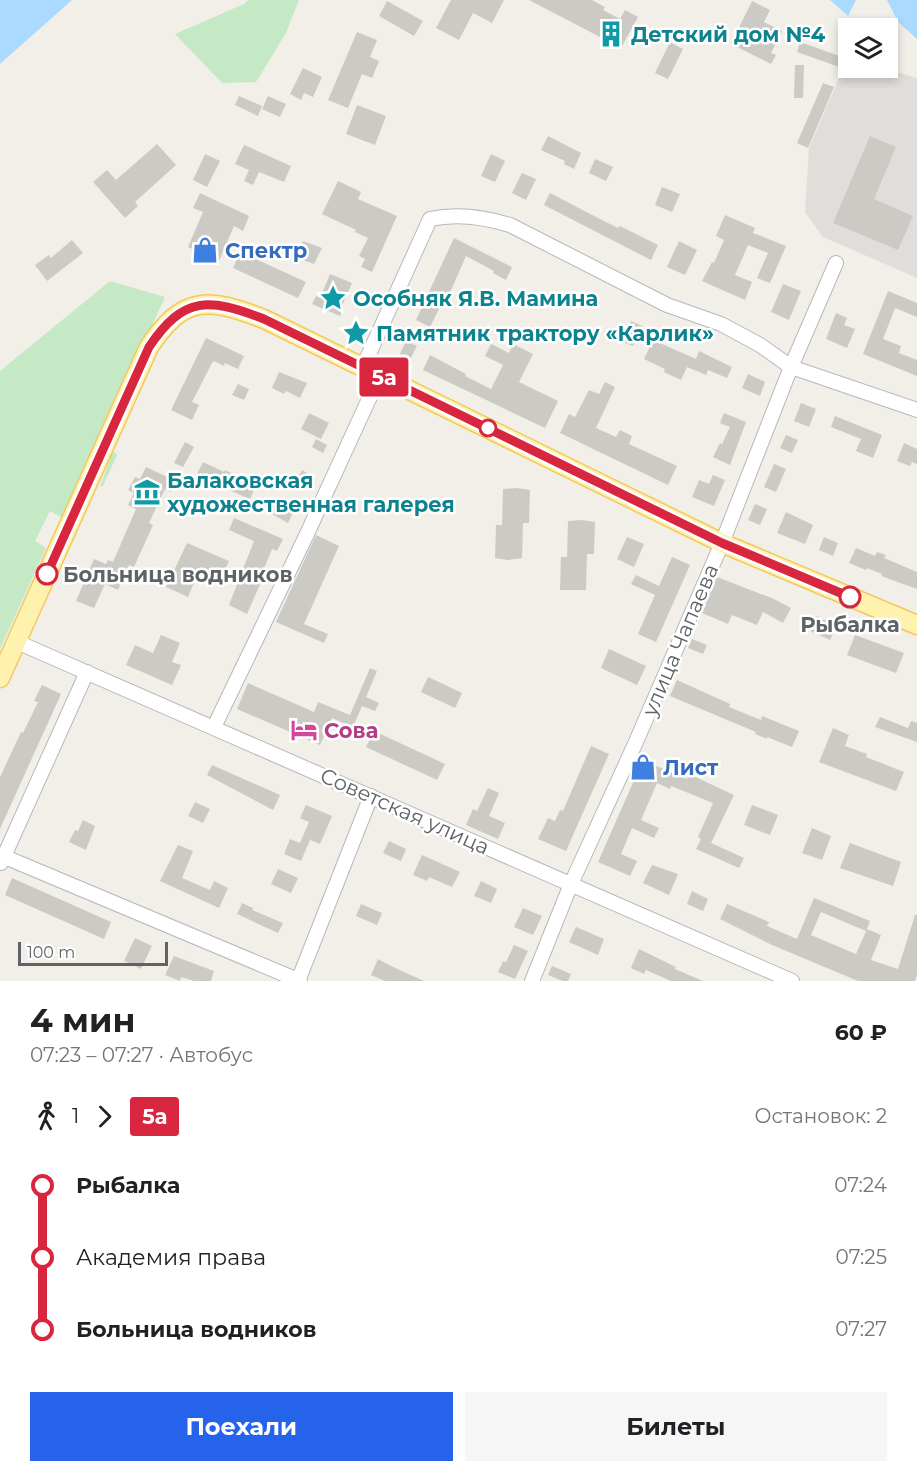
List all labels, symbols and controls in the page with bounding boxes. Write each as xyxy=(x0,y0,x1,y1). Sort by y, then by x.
map controls xyxy=(838,18,898,78)
button: layers xyxy=(838,18,898,78)
building icon: Детский дом №4 xyxy=(596,19,626,49)
place label: Детский дом №4 xyxy=(631,22,826,47)
shop icon: Спектр xyxy=(190,235,220,265)
place label: Спектр xyxy=(225,238,307,263)
place icon: Особняк Я.В. Мамина xyxy=(318,283,348,313)
place label: Особняк Я.В. Мамина xyxy=(353,286,598,311)
place icon: Памятник трактору «Карлик» xyxy=(341,318,371,348)
place label: Памятник трактору «Карлик» xyxy=(376,321,714,346)
line badge: 5а xyxy=(357,358,411,397)
text: 5а xyxy=(371,365,397,390)
unlabelled marker xyxy=(479,419,497,437)
place label: Балаковская художественная галерея xyxy=(167,468,455,517)
museum icon: Балаковская художественная галерея xyxy=(132,477,162,507)
street label: улица Чапаева xyxy=(636,560,723,721)
place label: Больница водников xyxy=(63,562,292,587)
marker: Больница водников xyxy=(36,563,58,585)
marker: Рыбалка xyxy=(839,586,861,608)
place label: Рыбалка xyxy=(800,612,900,637)
hotel icon: Сова xyxy=(289,715,319,745)
place label: Сова xyxy=(324,718,378,743)
shop icon: Лист xyxy=(628,752,658,782)
place label: Лист xyxy=(663,755,719,780)
street label: Советская улица xyxy=(317,762,493,860)
scale bar xyxy=(18,939,168,966)
text: 100 m xyxy=(27,943,75,962)
text: 4 мин xyxy=(30,1000,135,1040)
text: 60 ₽ xyxy=(835,1019,887,1046)
text: 07:23 – 07:27 · Автобус xyxy=(30,1043,253,1067)
icon: walk xyxy=(30,1100,63,1133)
icon: forward xyxy=(88,1100,121,1133)
text: 1 xyxy=(72,1104,79,1128)
text: 5а xyxy=(142,1104,167,1129)
text: Остановок: 2 xyxy=(754,1104,887,1128)
text: Рыбалка xyxy=(76,1172,180,1199)
text: 07:24 xyxy=(834,1173,887,1197)
text: Академия права xyxy=(76,1244,266,1271)
text: 07:25 xyxy=(836,1245,887,1269)
text: Больница водников xyxy=(76,1316,316,1343)
text: 07:27 xyxy=(835,1317,887,1341)
button: Поехали xyxy=(30,1392,453,1461)
button: Билеты xyxy=(465,1392,887,1461)

